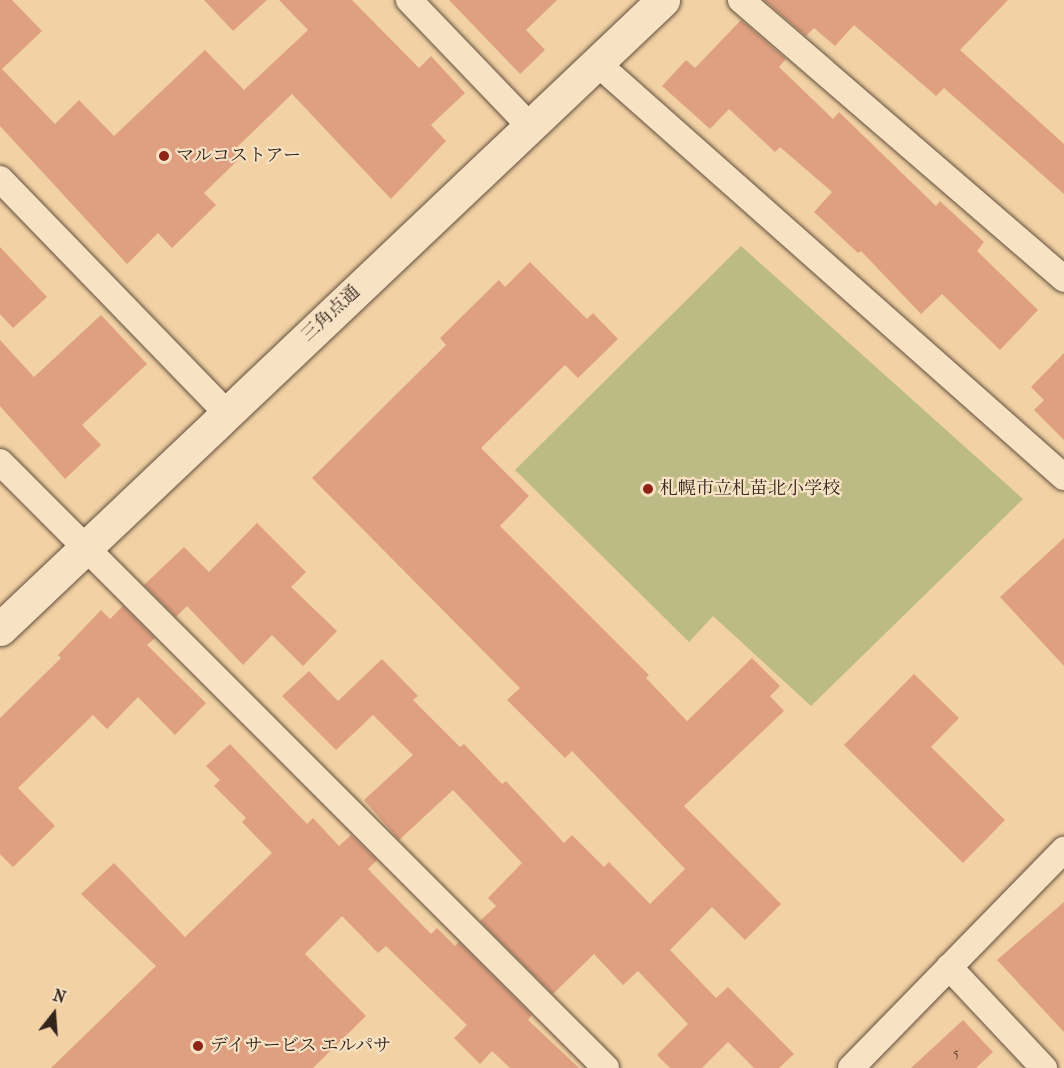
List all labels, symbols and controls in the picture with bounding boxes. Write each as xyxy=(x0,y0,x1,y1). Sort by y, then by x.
place label: マルコストアー xyxy=(176,145,301,167)
marker: マルコストアー xyxy=(157,149,171,163)
street label: 三角点通 xyxy=(297,282,365,346)
place label: 札幌市立札苗北小学校 xyxy=(660,478,840,500)
marker: 札幌市立札苗北小学校 xyxy=(641,482,655,496)
north arrow xyxy=(24,984,84,1044)
text: N xyxy=(51,985,68,1007)
place label: デイサービス エルパサ xyxy=(210,1035,394,1057)
marker: デイサービス エルパサ xyxy=(191,1039,205,1053)
house number: 5 xyxy=(953,1044,959,1062)

